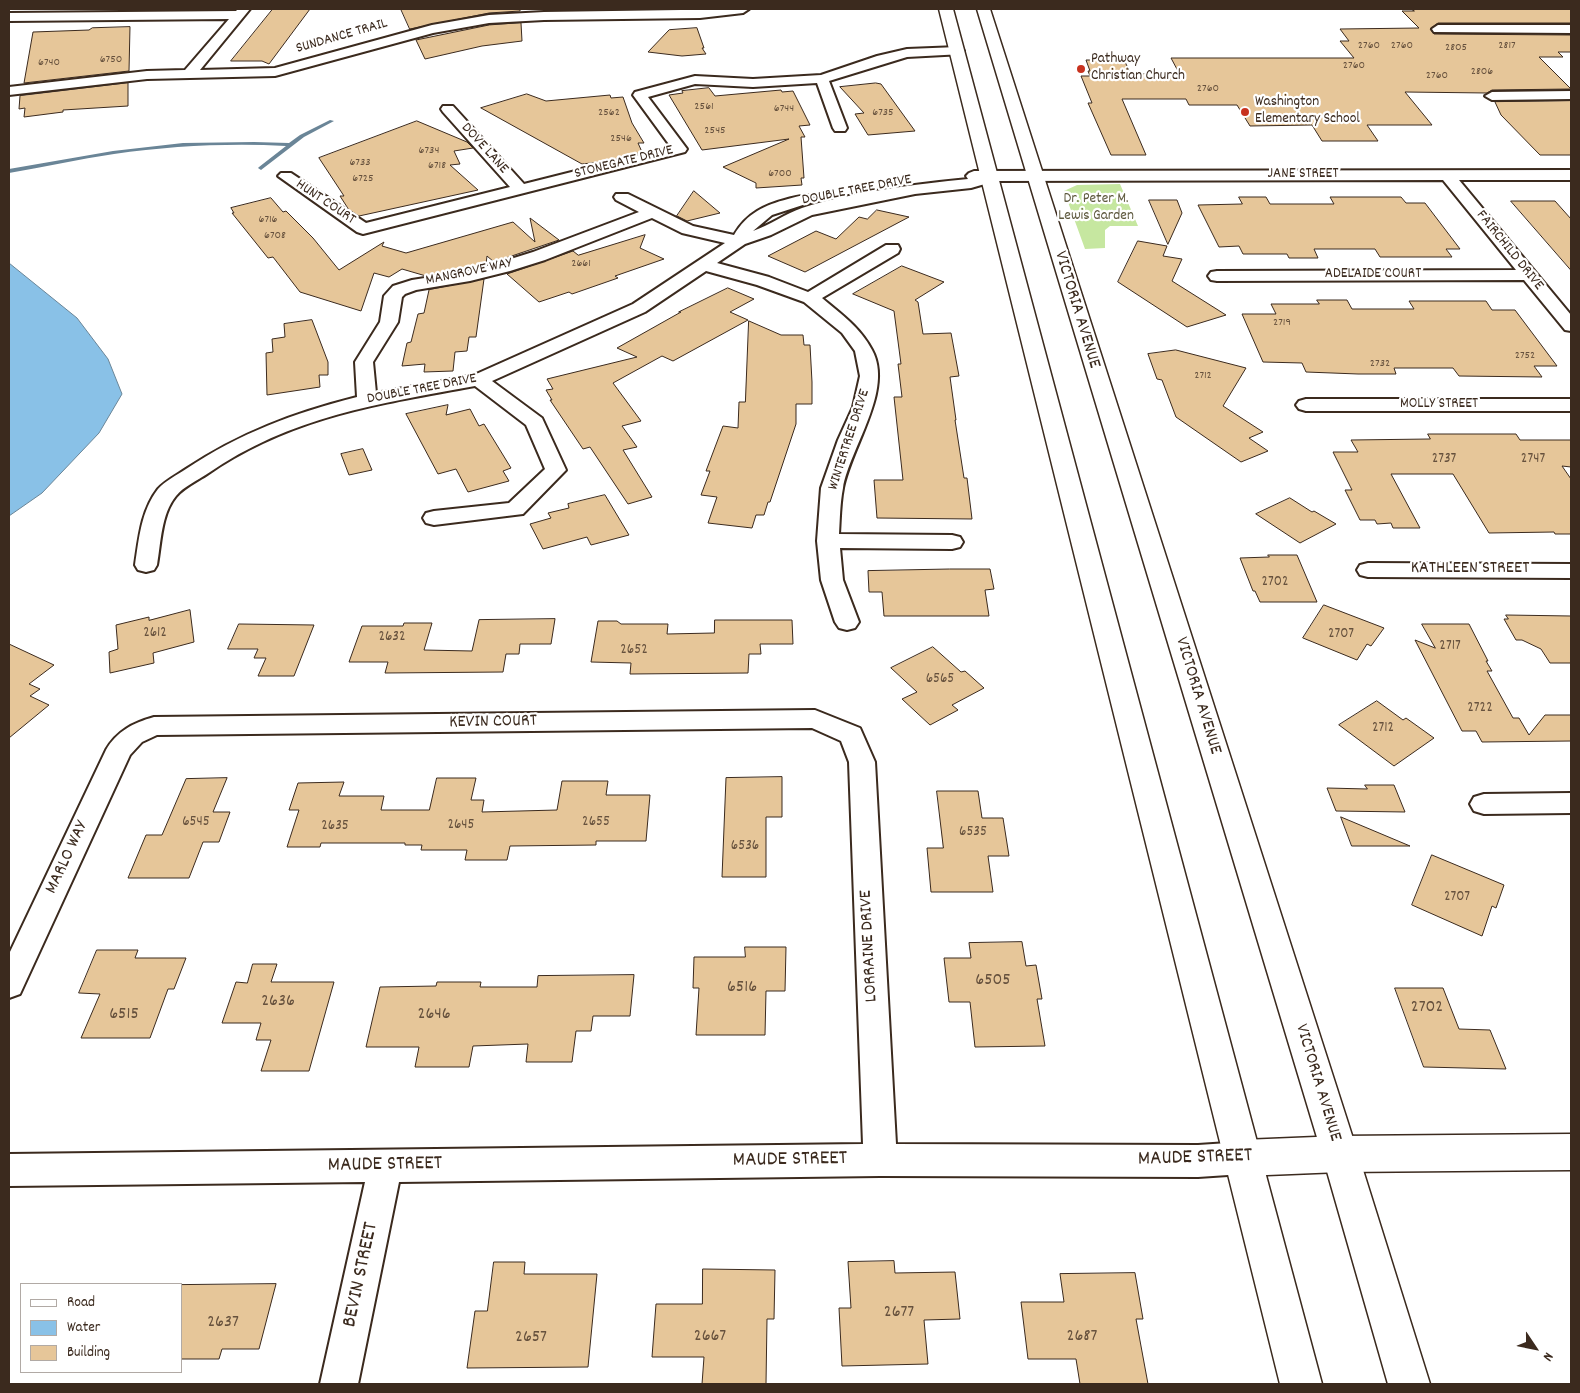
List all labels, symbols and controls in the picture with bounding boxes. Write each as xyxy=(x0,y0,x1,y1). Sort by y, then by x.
street label: SUNDANCE TRAIL xyxy=(294,15,390,59)
house number: 2760 xyxy=(1358,39,1380,53)
house number: 2760 xyxy=(1391,39,1413,53)
house number: 2817 xyxy=(1498,39,1516,53)
house number: 2805 xyxy=(1445,41,1467,55)
place label: Pathway Christian Church xyxy=(1091,51,1185,86)
house number: 6750 xyxy=(100,53,122,67)
house number: 6740 xyxy=(38,56,60,70)
house number: 2760 xyxy=(1343,59,1365,73)
marker: Pathway Christian Church xyxy=(1075,63,1087,75)
house number: 2806 xyxy=(1471,65,1493,79)
house number: 2760 xyxy=(1426,69,1448,83)
house number: 2760 xyxy=(1197,82,1219,96)
place label: Washington Elementary School xyxy=(1255,94,1360,129)
house number: 2561 xyxy=(694,100,714,114)
house number: 6744 xyxy=(774,102,794,116)
house number: 2562 xyxy=(598,106,620,120)
house number: 6735 xyxy=(872,106,894,120)
marker: Washington Elementary School xyxy=(1239,106,1251,118)
street label: DOVE LANE xyxy=(456,120,512,178)
house number: 2545 xyxy=(704,124,726,138)
house number: 2546 xyxy=(610,132,632,146)
street label: STONEGATE DRIVE xyxy=(573,142,675,184)
house number: 6734 xyxy=(419,144,439,158)
house number: 6733 xyxy=(349,156,371,170)
house number: 6718 xyxy=(428,159,446,173)
street label: JANE STREET xyxy=(1268,166,1338,184)
house number: 6700 xyxy=(768,167,792,181)
house number: 6725 xyxy=(352,172,374,186)
street label: DOUBLE TREE DRIVE xyxy=(801,172,913,210)
street label: HUNT COURT xyxy=(292,176,358,230)
park label: Dr. Peter M. Lewis Garden xyxy=(1058,191,1134,226)
street label: FAIRCHILD DRIVE xyxy=(1471,207,1547,295)
house number: 6716 xyxy=(259,213,277,227)
house number: 6708 xyxy=(264,229,286,243)
street label: VICTORIA AVENUE xyxy=(1048,249,1104,371)
street label: MANGROVE WAY xyxy=(424,255,514,291)
house number: 2661 xyxy=(571,257,591,271)
street label: ADELAIDE COURT xyxy=(1325,266,1421,284)
house number: 2719 xyxy=(1273,316,1291,330)
house number: 2752 xyxy=(1515,349,1535,363)
house number: 2732 xyxy=(1370,357,1390,371)
house number: 2712 xyxy=(1194,369,1212,383)
street label: DOUBLE TREE DRIVE xyxy=(366,371,478,409)
street label: WINTERTREE DRIVE xyxy=(825,387,875,493)
street label: MOLLY STREET xyxy=(1400,396,1478,414)
house number: 2737 xyxy=(1432,451,1456,469)
house number: 2747 xyxy=(1521,451,1545,469)
street label: KATHLEEN STREET xyxy=(1411,559,1529,581)
house number: 2702 xyxy=(1261,574,1289,592)
house number: 2612 xyxy=(143,625,167,643)
house number: 2707 xyxy=(1328,626,1354,644)
house number: 2632 xyxy=(378,629,406,647)
street label: VICTORIA AVENUE xyxy=(1169,635,1225,757)
house number: 2717 xyxy=(1439,638,1461,656)
house number: 2652 xyxy=(620,642,648,660)
house number: 6565 xyxy=(926,671,954,689)
house number: 2722 xyxy=(1467,700,1493,718)
street label: KEVIN COURT xyxy=(449,711,537,735)
house number: 2712 xyxy=(1372,720,1394,738)
house number: 6545 xyxy=(182,814,210,832)
house number: 2655 xyxy=(582,814,610,832)
house number: 2645 xyxy=(447,817,475,835)
street label: MARLO WAY xyxy=(42,818,94,898)
house number: 2635 xyxy=(321,818,349,836)
house number: 6535 xyxy=(959,824,987,842)
house number: 6536 xyxy=(731,838,759,856)
street label: LORRAINE DRIVE xyxy=(856,889,884,1003)
house number: 2707 xyxy=(1444,889,1470,907)
house number: 6505 xyxy=(975,971,1011,993)
house number: 6516 xyxy=(727,978,757,1000)
house number: 2636 xyxy=(261,992,295,1014)
house number: 2702 xyxy=(1411,998,1443,1020)
house number: 6515 xyxy=(109,1005,139,1027)
house number: 2646 xyxy=(418,1005,450,1027)
street label: VICTORIA AVENUE xyxy=(1289,1022,1345,1144)
street label: MAUDE STREET xyxy=(1137,1144,1253,1174)
street label: MAUDE STREET xyxy=(733,1147,847,1175)
street label: MAUDE STREET xyxy=(328,1152,442,1180)
street label: BEVIN STREET xyxy=(339,1220,385,1330)
legend xyxy=(20,1283,182,1373)
text: Road xyxy=(67,1292,95,1314)
house number: 2677 xyxy=(884,1303,914,1325)
house number: 2637 xyxy=(207,1313,239,1335)
text: Water xyxy=(67,1317,100,1339)
north arrow xyxy=(1510,1323,1560,1373)
house number: 2667 xyxy=(694,1327,726,1349)
house number: 2687 xyxy=(1067,1327,1097,1349)
house number: 2657 xyxy=(515,1328,547,1350)
text: Building xyxy=(67,1342,110,1364)
text: N xyxy=(1537,1348,1558,1365)

